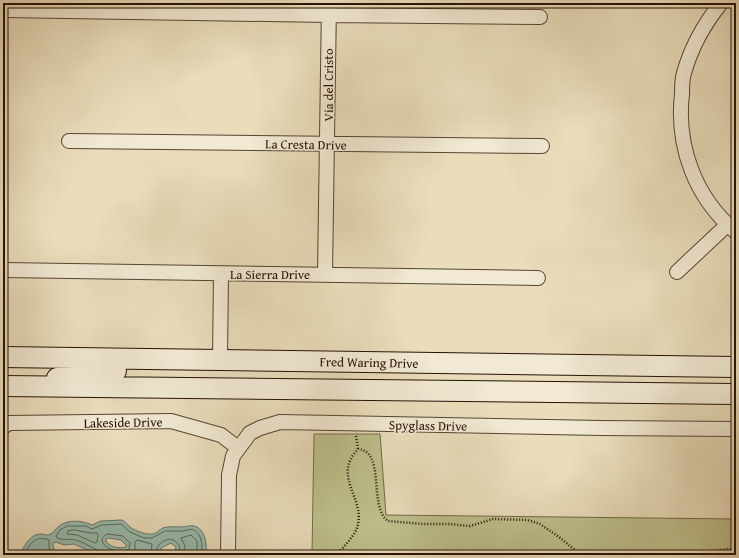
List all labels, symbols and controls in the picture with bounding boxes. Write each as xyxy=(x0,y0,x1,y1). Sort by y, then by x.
street label: Via del Cristo xyxy=(319,48,338,122)
street label: La Cresta Drive xyxy=(265,134,347,155)
street label: La Sierra Drive xyxy=(230,265,310,284)
street label: Fred Waring Drive xyxy=(319,352,419,373)
street label: Lakeside Drive xyxy=(83,412,163,433)
street label: Spyglass Drive xyxy=(389,415,467,436)

